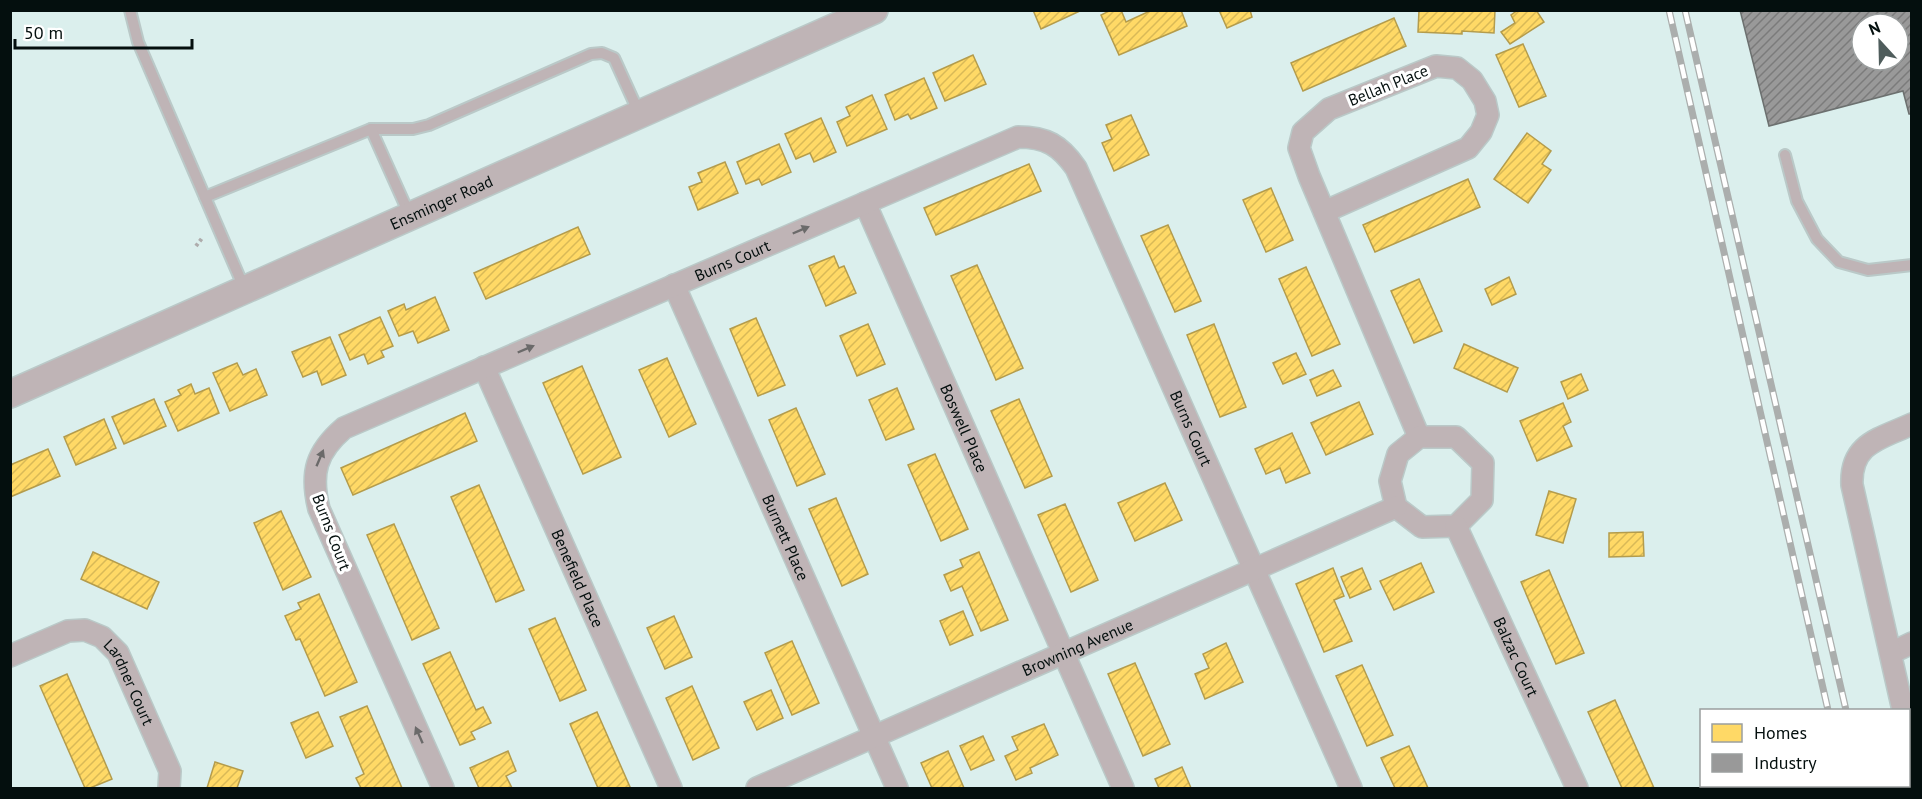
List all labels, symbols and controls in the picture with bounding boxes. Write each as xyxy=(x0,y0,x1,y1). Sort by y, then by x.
scale bar xyxy=(15,12,192,50)
north arrow xyxy=(1850,12,1910,72)
text: N xyxy=(1866,17,1883,39)
text: 50 m xyxy=(24,21,63,44)
street label: Bellah Place xyxy=(1345,60,1431,110)
street label: Ensminger Road xyxy=(387,171,496,234)
one-way arrow xyxy=(792,225,810,234)
street label: Burns Court xyxy=(691,235,774,285)
one-way arrow xyxy=(517,344,535,354)
street label: Boswell Place xyxy=(936,381,993,475)
street label: Burns Court xyxy=(1166,387,1217,469)
one-way arrow xyxy=(316,449,325,467)
street label: Burns Court xyxy=(308,491,356,574)
street label: Burnett Place xyxy=(758,491,814,583)
street label: Benefield Place xyxy=(547,526,608,630)
street label: Browning Avenue xyxy=(1019,614,1136,680)
street label: Balzac Court xyxy=(1489,614,1544,700)
street label: Lardner Court xyxy=(100,635,159,729)
legend xyxy=(1700,709,1910,787)
text: Homes xyxy=(1754,721,1807,744)
one-way arrow xyxy=(414,726,424,744)
text: Industry xyxy=(1754,751,1817,774)

